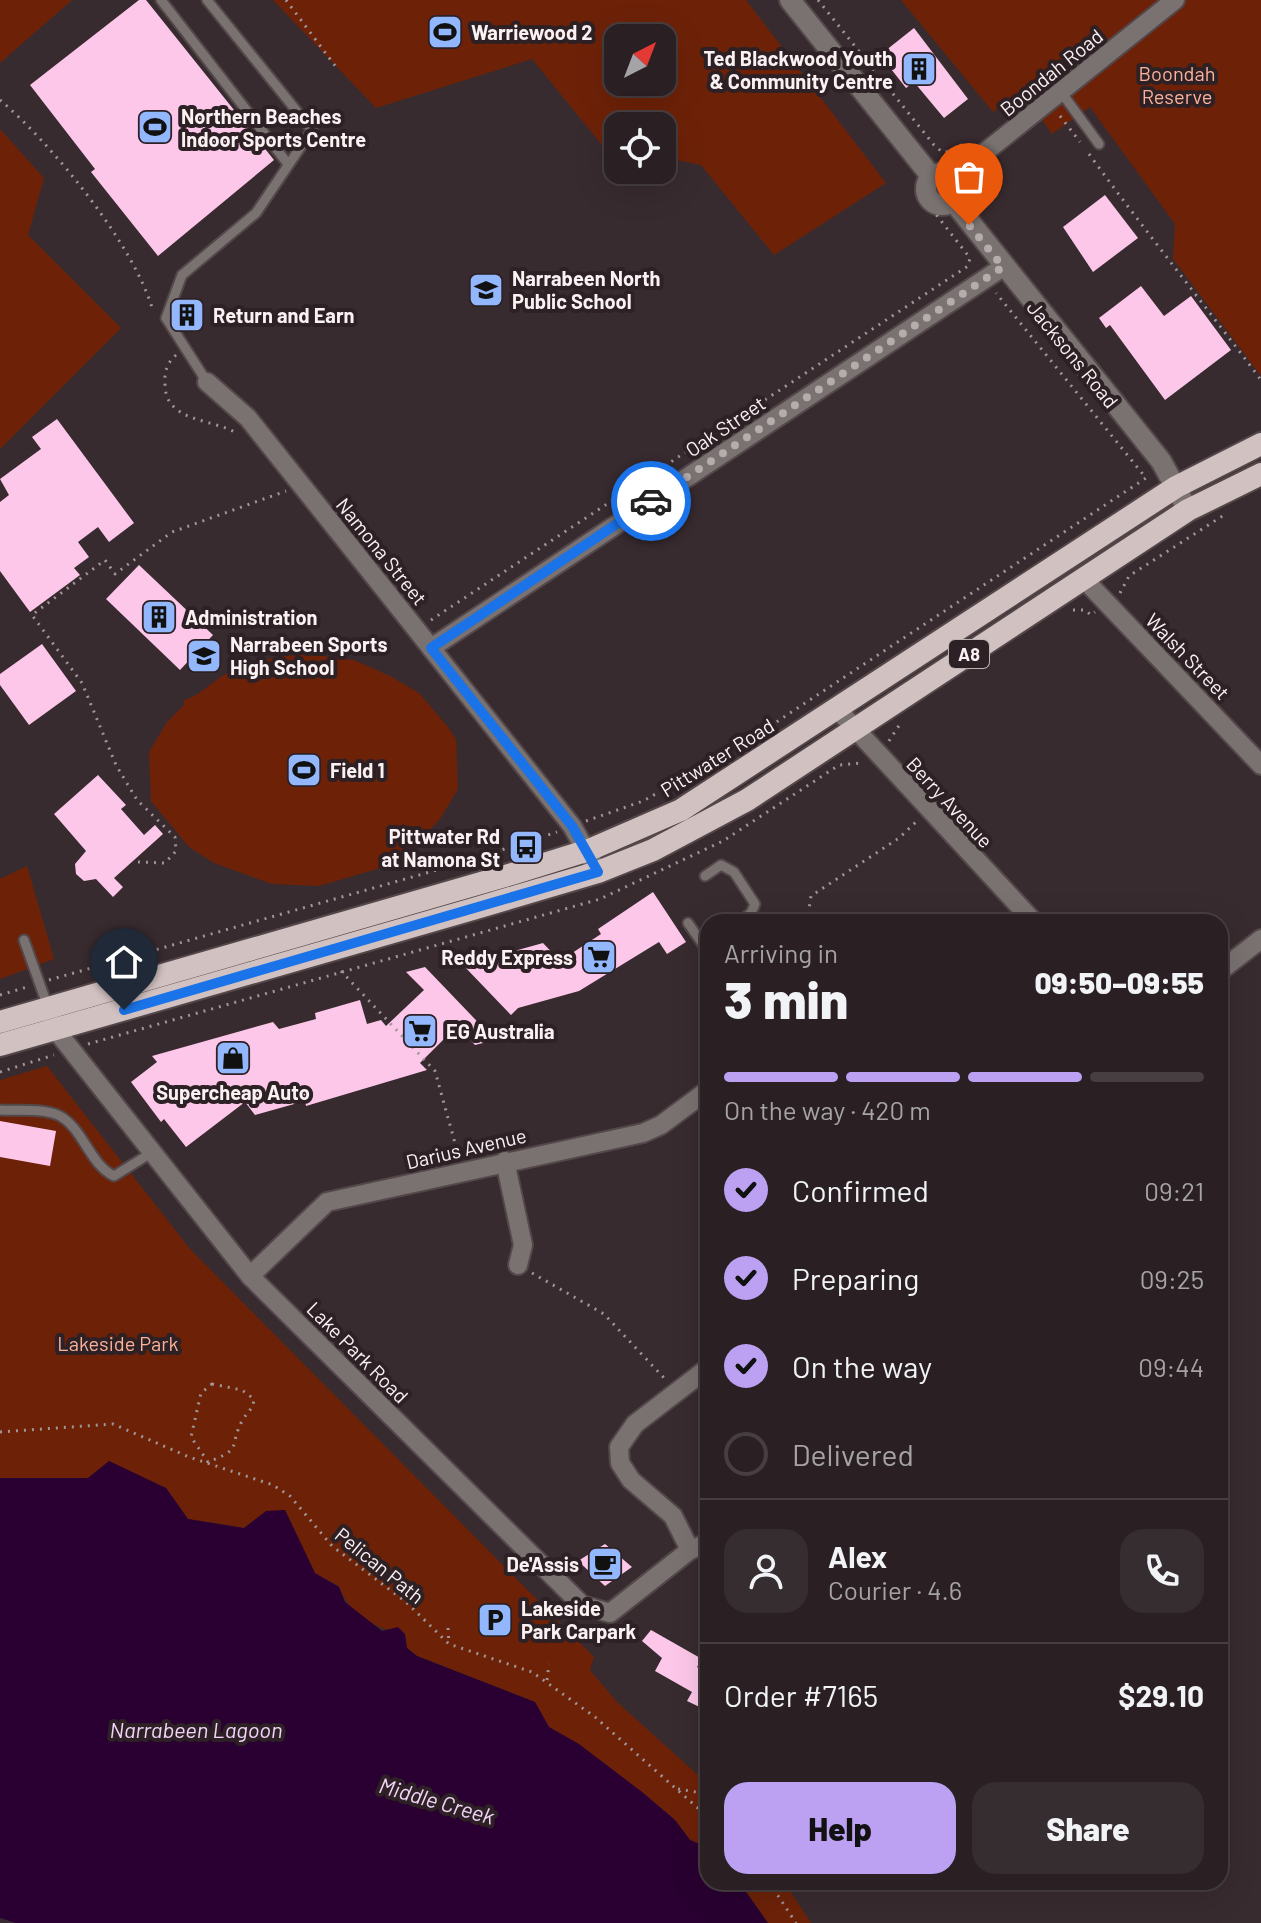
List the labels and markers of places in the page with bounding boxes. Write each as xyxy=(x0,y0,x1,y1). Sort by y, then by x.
sports icon: Warriewood 2 xyxy=(426,13,464,51)
place label: Warriewood 2 xyxy=(471,20,592,44)
place label: Ted Blackwood Youth & Community Centre xyxy=(704,46,893,93)
building icon: Ted Blackwood Youth & Community Centre xyxy=(900,50,938,88)
place label: Northern Beaches Indoor Sports Centre xyxy=(181,104,366,151)
sports icon: Northern Beaches Indoor Sports Centre xyxy=(136,108,174,146)
pin xyxy=(935,143,1003,225)
place label: Narrabeen North Public School xyxy=(512,266,660,313)
school or university icon: Narrabeen North Public School xyxy=(467,271,505,309)
building icon: Return and Earn xyxy=(168,296,206,334)
place label: Return and Earn xyxy=(213,303,355,327)
building icon: Administration xyxy=(140,598,178,636)
place label: Administration xyxy=(185,605,318,629)
place label: Narrabeen Sports High School xyxy=(230,632,387,679)
school or university icon: Narrabeen Sports High School xyxy=(185,637,223,675)
sports icon: Field 1 xyxy=(285,751,323,789)
place label: Field 1 xyxy=(330,758,385,782)
place label: Pittwater Rd at Namona St xyxy=(381,824,500,871)
bus stop icon: Pittwater Rd at Namona St xyxy=(507,828,545,866)
pin xyxy=(90,928,158,1010)
supermarket icon: Reddy Express xyxy=(580,938,618,976)
place label: Reddy Express xyxy=(441,945,573,969)
supermarket icon: EG Australia xyxy=(401,1012,439,1050)
place label: EG Australia xyxy=(446,1019,555,1043)
shop icon: Supercheap Auto xyxy=(214,1039,252,1077)
place label: Supercheap Auto xyxy=(156,1080,310,1104)
cafe icon: De'Assis xyxy=(586,1545,624,1583)
place label: De'Assis xyxy=(507,1552,579,1576)
place label: Lakeside Park Carpark xyxy=(521,1596,637,1643)
parking icon: Lakeside Park Carpark xyxy=(476,1601,514,1639)

